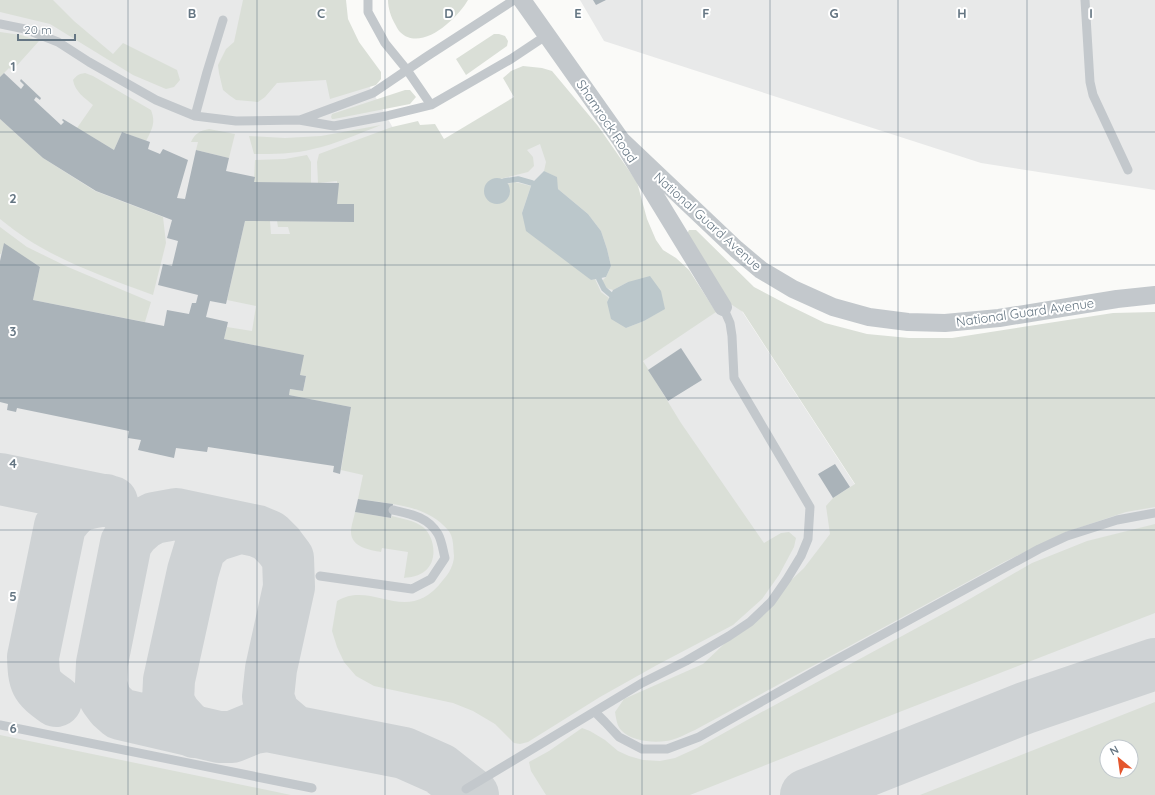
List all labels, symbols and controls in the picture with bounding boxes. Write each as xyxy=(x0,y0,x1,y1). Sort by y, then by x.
text: B xyxy=(188,5,196,21)
text: C xyxy=(317,5,325,21)
text: D xyxy=(444,5,454,21)
text: E xyxy=(574,5,582,21)
text: F xyxy=(702,5,710,21)
text: G xyxy=(829,5,839,21)
text: H xyxy=(957,5,967,21)
text: I xyxy=(1089,5,1093,21)
scale bar xyxy=(18,16,75,42)
text: 20 m xyxy=(24,22,52,37)
text: 1 xyxy=(10,58,16,74)
street label: Shamrock Road xyxy=(573,77,641,165)
street label: National Guard Avenue xyxy=(651,168,765,274)
text: 2 xyxy=(9,190,17,206)
street label: National Guard Avenue xyxy=(955,294,1095,330)
text: 3 xyxy=(10,323,17,339)
text: 4 xyxy=(9,455,17,471)
text: 5 xyxy=(9,588,17,604)
text: 6 xyxy=(9,720,17,736)
north arrow xyxy=(1099,739,1139,779)
text: N xyxy=(1107,742,1121,758)

